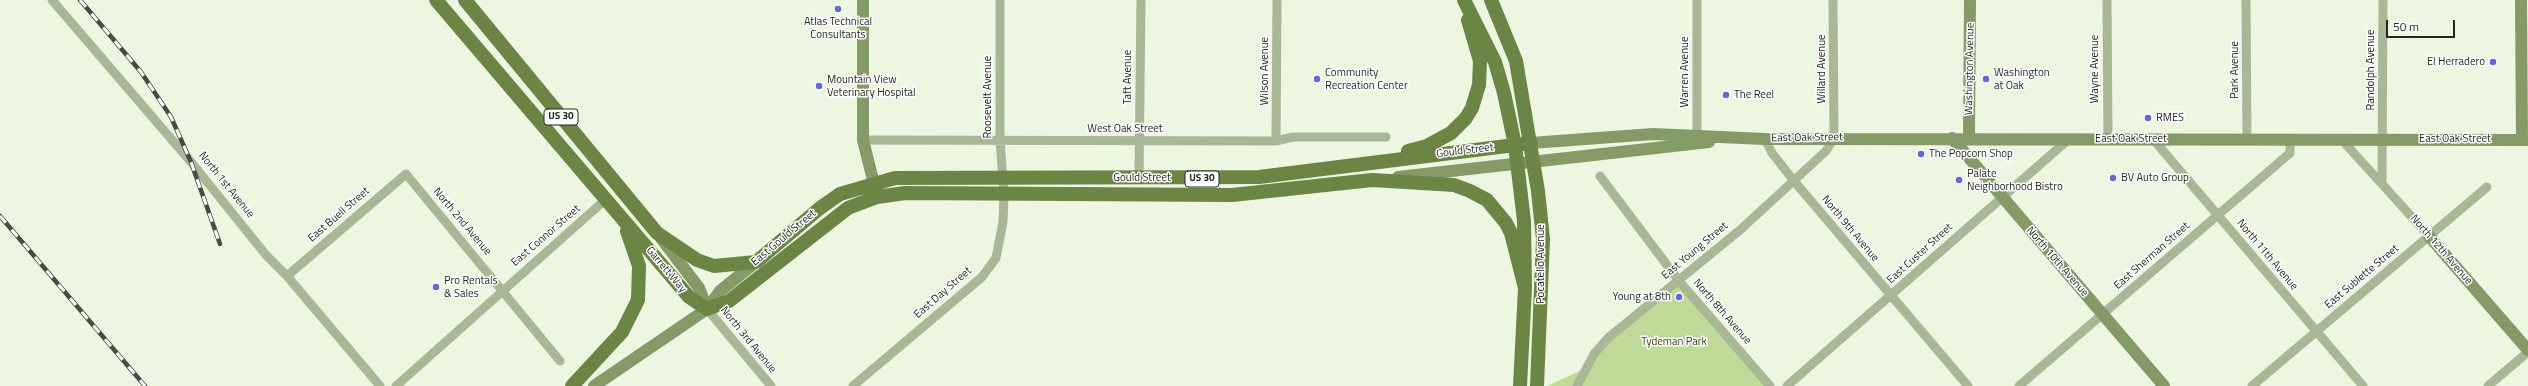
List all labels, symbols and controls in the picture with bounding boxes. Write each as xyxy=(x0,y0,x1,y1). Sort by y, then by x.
marker: Atlas Technical Consultants xyxy=(833,4,843,14)
scale bar xyxy=(2388,12,2457,38)
place label: Atlas Technical Consultants xyxy=(804,15,872,41)
text: 50 m xyxy=(2393,17,2419,36)
street label: Washington Avenue xyxy=(1963,23,1977,115)
street label: Randolph Avenue xyxy=(2364,30,2378,110)
street label: Willard Avenue xyxy=(1815,34,1829,104)
street label: Wayne Avenue xyxy=(2088,35,2102,103)
street label: Wilson Avenue xyxy=(1258,37,1272,105)
street label: Warren Avenue xyxy=(1678,37,1692,107)
street label: Park Avenue xyxy=(2228,41,2242,99)
street label: Taft Avenue xyxy=(1121,50,1135,104)
place label: El Herradero xyxy=(2427,55,2485,69)
street label: Roosevelt Avenue xyxy=(981,56,995,138)
marker: El Herradero xyxy=(2488,57,2498,67)
place label: Community Recreation Center xyxy=(1325,66,1408,92)
place label: Washington at Oak xyxy=(1994,66,2050,92)
place label: Mountain View Veterinary Hospital xyxy=(827,73,916,99)
marker: Community Recreation Center xyxy=(1312,74,1322,84)
marker: Washington at Oak xyxy=(1981,74,1991,84)
marker: Mountain View Veterinary Hospital xyxy=(814,81,824,91)
place label: The Reel xyxy=(1734,88,1774,102)
marker: The Reel xyxy=(1721,90,1731,100)
road number: US 30 xyxy=(544,109,578,125)
place label: RMES xyxy=(2156,111,2184,125)
marker: RMES xyxy=(2143,113,2153,123)
street label: West Oak Street xyxy=(1087,122,1163,136)
street label: East Oak Street xyxy=(1771,131,1843,145)
street label: East Oak Street xyxy=(2095,132,2167,146)
street label: East Oak Street xyxy=(2419,132,2491,146)
street label: Gould Street xyxy=(1436,141,1494,161)
place label: The Popcorn Shop xyxy=(1929,147,2013,161)
street label: North 1st Avenue xyxy=(195,149,257,221)
marker: The Popcorn Shop xyxy=(1916,149,1926,159)
place label: Palate Neighborhood Bistro xyxy=(1967,167,2063,193)
street label: Gould Street xyxy=(1113,171,1171,185)
road number: US 30 xyxy=(1185,171,1219,187)
place label: BV Auto Group xyxy=(2121,171,2189,185)
marker: BV Auto Group xyxy=(2108,173,2118,183)
marker: Palate Neighborhood Bistro xyxy=(1954,175,1964,185)
street label: East Buell Street xyxy=(306,185,372,245)
street label: North 2nd Avenue xyxy=(430,186,494,258)
street label: North 9th Avenue xyxy=(1819,193,1881,265)
street label: East Connor Street xyxy=(509,203,583,269)
street label: East Gould Street xyxy=(749,207,819,269)
street label: North 12th Avenue xyxy=(2407,212,2475,288)
street label: North 11th Avenue xyxy=(2234,217,2300,293)
street label: East Young Street xyxy=(1659,220,1731,282)
street label: East Sherman Street xyxy=(2112,220,2192,292)
street label: East Custer Street xyxy=(1884,221,1956,287)
street label: Pocatello Avenue xyxy=(1534,224,1548,304)
street label: North 10th Avenue xyxy=(2023,224,2091,300)
street label: East Sublette Street xyxy=(2322,242,2402,312)
street label: Garrett Way xyxy=(643,244,689,296)
street label: East Day Street xyxy=(912,265,974,321)
place label: Pro Rentals & Sales xyxy=(444,274,498,300)
street label: North 8th Avenue xyxy=(1690,277,1754,347)
marker: Pro Rentals & Sales xyxy=(431,282,441,292)
place label: Young at 8th xyxy=(1613,290,1671,304)
marker: Young at 8th xyxy=(1674,292,1684,302)
street label: North 3rd Avenue xyxy=(717,304,779,376)
park label: Tydeman Park xyxy=(1641,335,1707,349)

